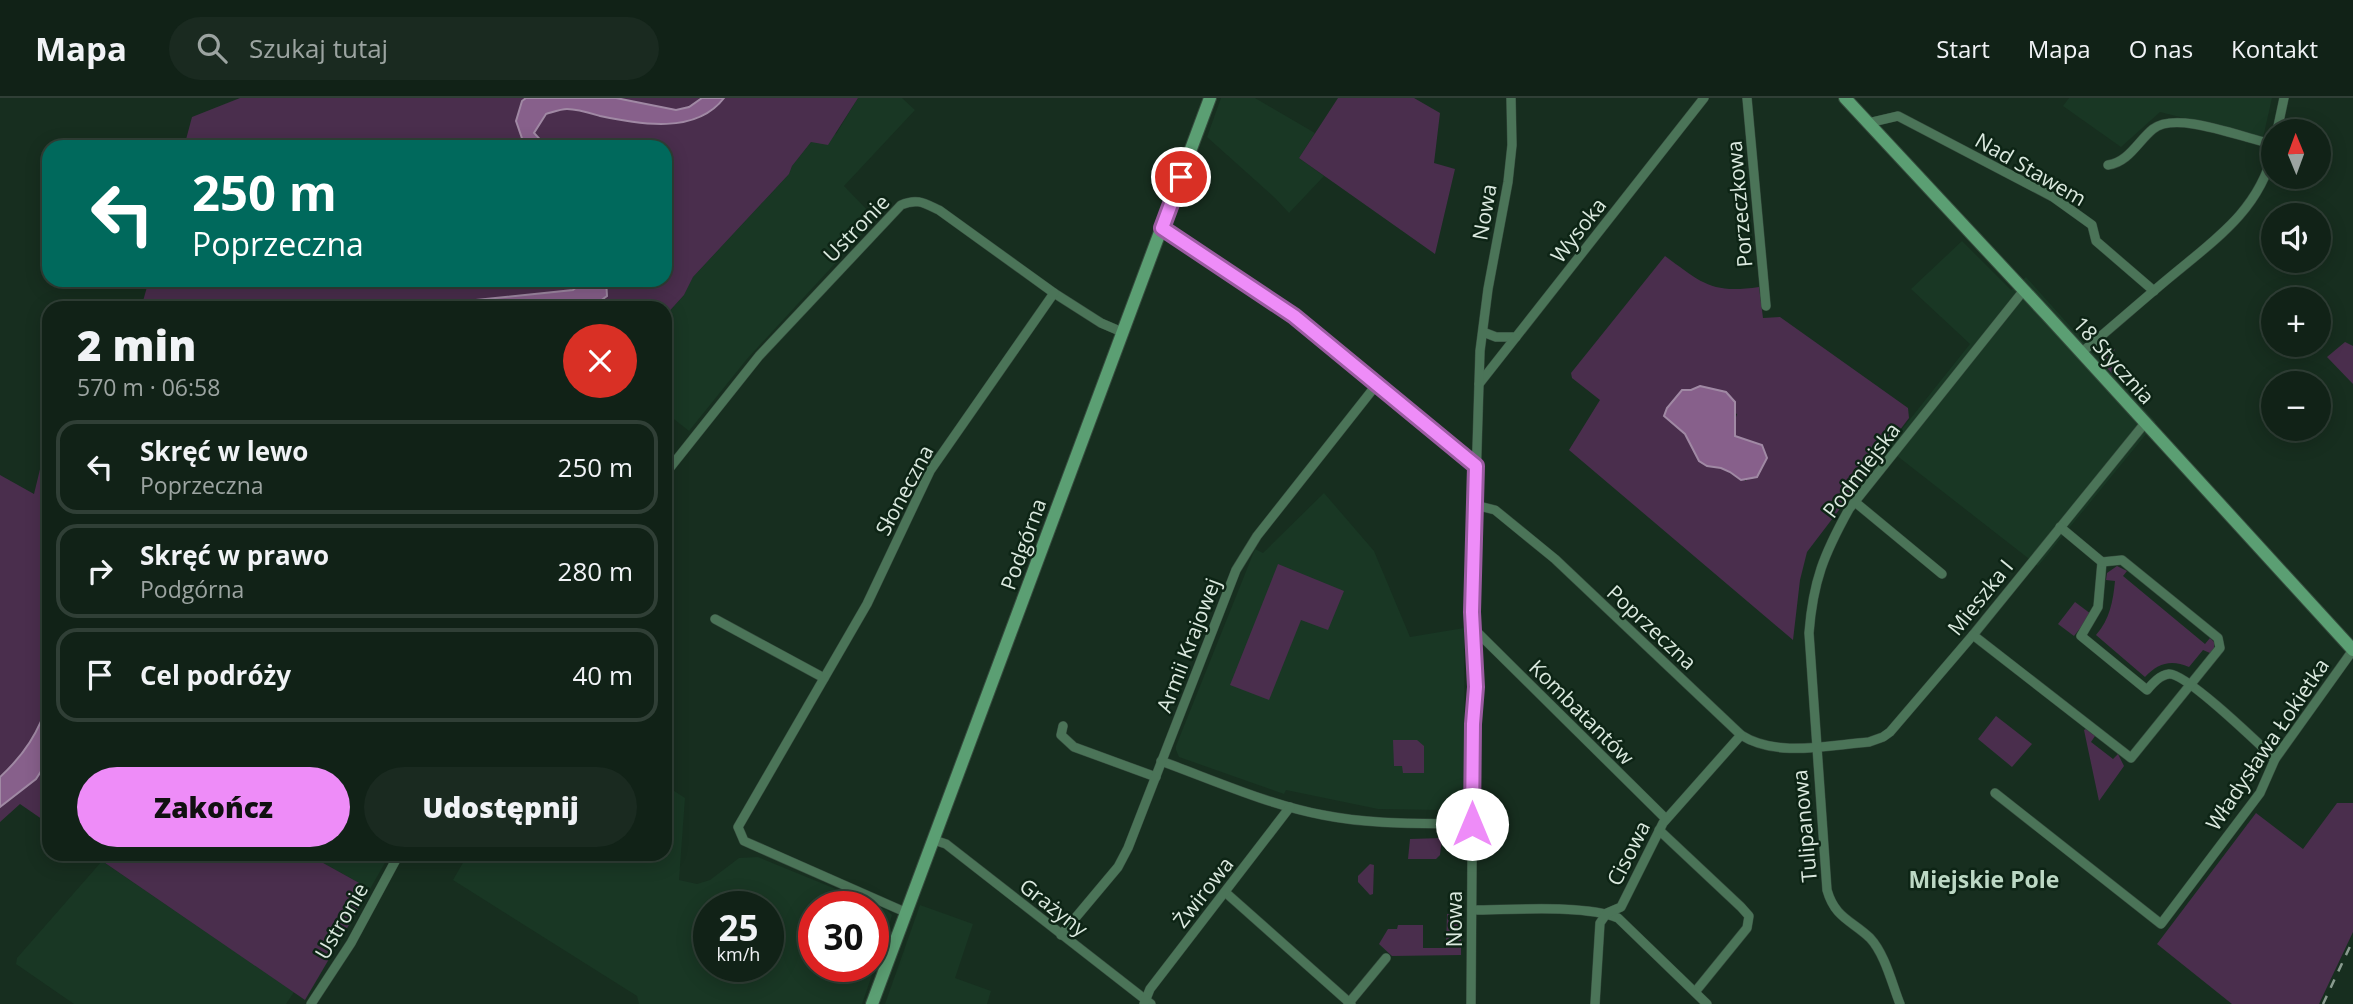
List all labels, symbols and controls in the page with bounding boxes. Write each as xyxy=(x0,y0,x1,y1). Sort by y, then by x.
search box xyxy=(169,17,659,80)
text: Mapa xyxy=(35,26,127,71)
icon: search xyxy=(193,29,231,67)
text: Szukaj tutaj xyxy=(249,30,388,66)
text: Start xyxy=(1936,32,1990,65)
text: Mapa xyxy=(2028,32,2091,65)
text: O nas xyxy=(2129,32,2193,65)
text: Kontakt xyxy=(2231,32,2318,65)
north arrow xyxy=(2261,119,2331,189)
map controls xyxy=(2261,119,2331,441)
street label: Nad Stawem xyxy=(1970,126,2092,212)
street label: Porzeczkowa xyxy=(1720,140,1758,268)
pin xyxy=(1151,147,1211,207)
icon: arrive xyxy=(1162,158,1200,196)
text: 250 m xyxy=(192,159,337,225)
icon: left xyxy=(77,168,168,259)
street label: Nowa xyxy=(1465,182,1503,242)
street label: Ustronie xyxy=(817,188,895,268)
street label: Wysoka xyxy=(1544,192,1612,268)
button: sound xyxy=(2261,203,2331,273)
text: Poprzeczna xyxy=(192,222,364,265)
button: + xyxy=(2261,287,2331,357)
street label: 18 Stycznia xyxy=(2067,310,2161,410)
text: 2 min xyxy=(77,316,196,373)
button: close xyxy=(563,324,637,398)
text: 570 m · 06:58 xyxy=(77,371,220,403)
button: − xyxy=(2261,371,2331,441)
street label: Podmiejska xyxy=(1816,417,1906,523)
text: Skręć w lewo xyxy=(140,433,308,469)
street label: Słoneczna xyxy=(868,440,940,540)
icon: left xyxy=(81,448,119,486)
text: 250 m xyxy=(558,449,633,485)
text: Poprzeczna xyxy=(140,469,264,501)
street label: Podgórna xyxy=(994,494,1052,594)
text: Skręć w prawo xyxy=(140,537,329,573)
icon: right xyxy=(81,552,119,590)
text: 280 m xyxy=(558,553,633,589)
street label: Mieszka I xyxy=(1941,553,2019,641)
text: Podgórna xyxy=(140,573,244,605)
street label: Armii Krajowej xyxy=(1150,574,1226,716)
street label: Poprzeczna xyxy=(1601,578,1703,676)
street label: Władysława Łokietka xyxy=(2199,652,2335,836)
street label: Kombatantów xyxy=(1523,653,1641,771)
icon: arrive xyxy=(81,656,119,694)
text: Cel podróży xyxy=(140,657,291,693)
text: 40 m xyxy=(572,657,633,693)
button: Zakończ xyxy=(77,767,350,847)
button: Udostępnij xyxy=(364,767,637,847)
street label: Tulipanowa xyxy=(1785,768,1823,884)
position arrow xyxy=(1435,787,1509,861)
street label: Cisowa xyxy=(1600,816,1656,890)
street label: Żwirowa xyxy=(1166,851,1240,933)
district label: Miejskie Pole xyxy=(1909,863,2059,895)
street label: Grażyny xyxy=(1014,872,1094,943)
street label: Ustronie xyxy=(308,878,374,964)
speed limit sign: 30 xyxy=(798,891,889,982)
street label: Nowa xyxy=(1440,891,1468,947)
text: 25 xyxy=(718,904,759,951)
text: km/h xyxy=(717,942,760,966)

